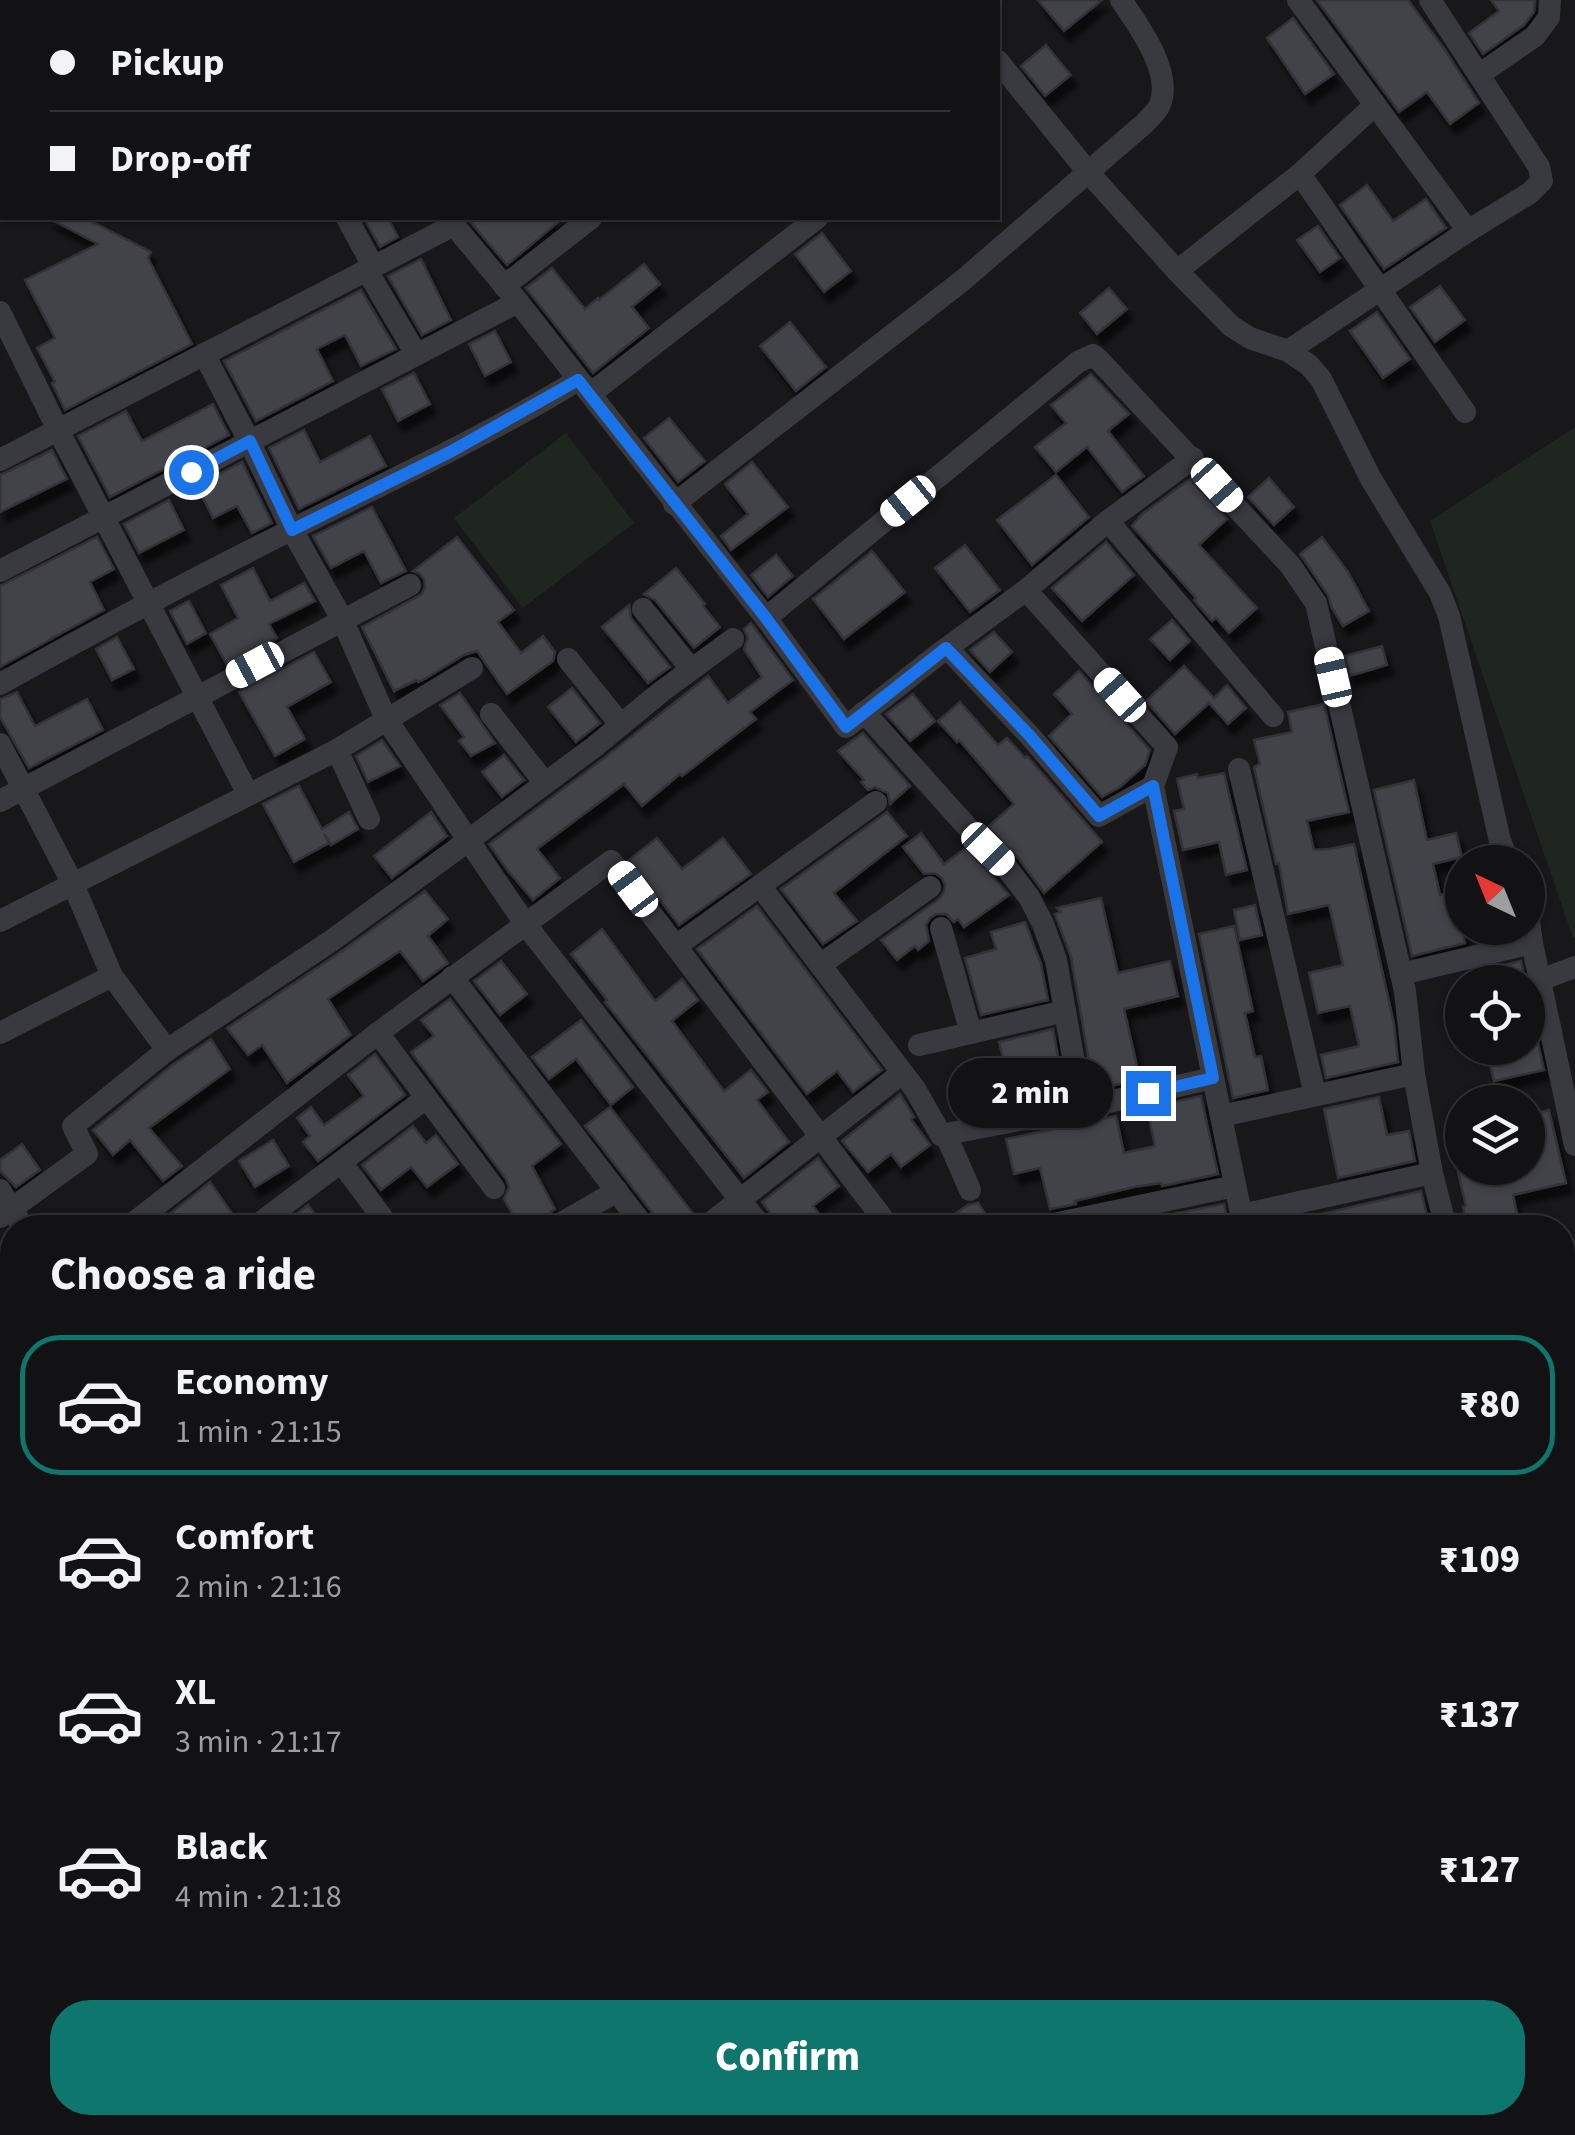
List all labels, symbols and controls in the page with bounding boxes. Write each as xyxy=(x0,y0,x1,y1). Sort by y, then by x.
text: Pickup xyxy=(110,36,224,90)
text: Drop-off xyxy=(110,132,250,186)
route start xyxy=(169,450,214,495)
car xyxy=(1186,453,1248,517)
car xyxy=(875,470,941,532)
car xyxy=(221,638,289,692)
car xyxy=(1312,644,1354,710)
car xyxy=(1089,663,1151,727)
car xyxy=(956,817,1020,881)
north arrow xyxy=(1445,845,1545,945)
map controls xyxy=(1445,845,1545,1185)
car xyxy=(603,856,663,922)
button: locate xyxy=(1445,965,1545,1065)
callout: 2 min xyxy=(948,1058,1113,1128)
text: 2 min xyxy=(991,1070,1070,1116)
route end xyxy=(1126,1071,1171,1116)
button: layers xyxy=(1445,1085,1545,1185)
text: Choose a ride xyxy=(50,1243,316,1307)
text: Economy xyxy=(175,1355,328,1409)
icon: car xyxy=(55,1360,145,1450)
text: ₹80 xyxy=(1459,1378,1520,1432)
text: 1 min · 21:15 xyxy=(175,1409,342,1455)
text: Comfort xyxy=(175,1510,314,1564)
icon: car xyxy=(55,1515,145,1605)
text: ₹109 xyxy=(1439,1533,1520,1587)
text: 2 min · 21:16 xyxy=(175,1564,342,1610)
text: XL xyxy=(175,1665,216,1719)
icon: car xyxy=(55,1670,145,1760)
text: ₹137 xyxy=(1439,1688,1520,1742)
text: 3 min · 21:17 xyxy=(175,1719,342,1765)
text: Black xyxy=(175,1820,268,1874)
icon: car xyxy=(55,1825,145,1915)
text: ₹127 xyxy=(1439,1843,1520,1897)
text: 4 min · 21:18 xyxy=(175,1874,342,1920)
button: Confirm xyxy=(50,2000,1525,2115)

